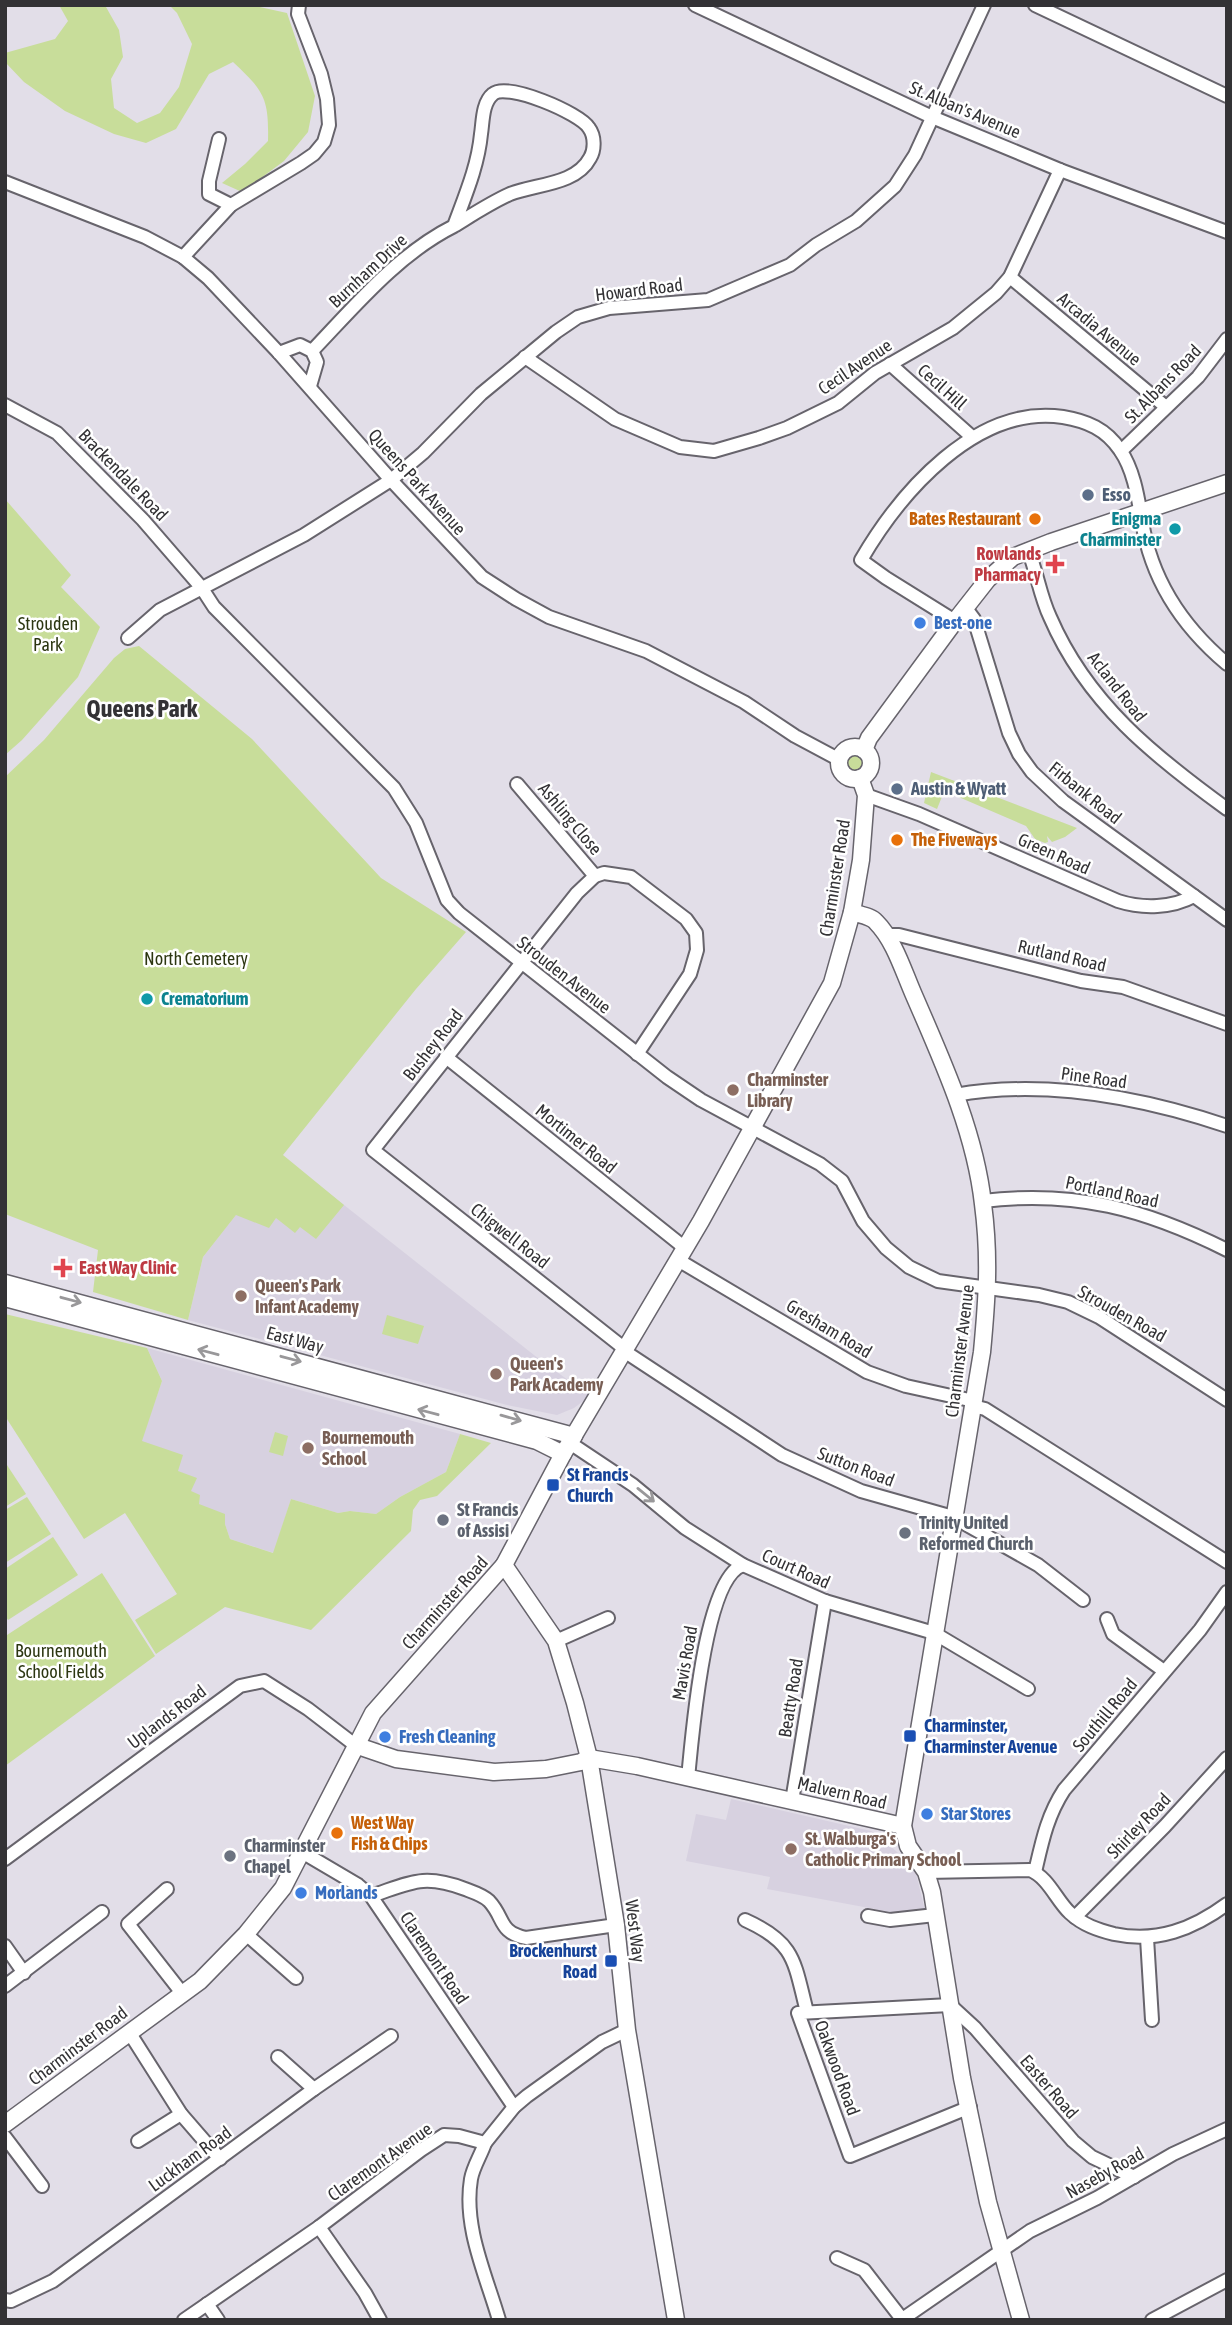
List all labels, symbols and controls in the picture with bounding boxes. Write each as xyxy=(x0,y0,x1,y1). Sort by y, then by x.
street label: St. Alban's Avenue xyxy=(906,77,1024,142)
street label: Burnham Drive xyxy=(324,229,411,312)
street label: Howard Road xyxy=(594,274,684,305)
street label: Arcadia Avenue xyxy=(1053,288,1145,370)
street label: Cecil Avenue xyxy=(814,334,895,399)
street label: St. Albans Road xyxy=(1120,340,1205,427)
street label: Cecil Hill xyxy=(914,359,971,414)
street label: Brackendale Road xyxy=(74,424,172,525)
street label: Queens Park Avenue xyxy=(364,424,470,539)
place label: Esso xyxy=(1102,484,1131,505)
marker: Esso xyxy=(1080,487,1096,503)
place label: Bates Restaurant xyxy=(909,508,1022,529)
place label: Enigma Charminster xyxy=(1080,508,1162,550)
marker: Bates Restaurant xyxy=(1027,511,1043,527)
marker: Enigma Charminster xyxy=(1167,521,1183,537)
place label: Rowlands Pharmacy xyxy=(974,543,1042,585)
marker: Rowlands Pharmacy xyxy=(1047,556,1063,572)
place label: Best-one xyxy=(934,612,992,633)
park label: Strouden Park xyxy=(18,613,78,655)
marker: Best-one xyxy=(912,615,928,631)
street label: Acland Road xyxy=(1084,648,1151,726)
district label: Queens Park xyxy=(87,695,198,722)
street label: Firbank Road xyxy=(1045,757,1126,828)
street label: Ashling Close xyxy=(534,778,607,859)
place label: Austin & Wyatt xyxy=(910,778,1007,799)
marker: Austin & Wyatt xyxy=(889,781,905,797)
street label: Charminster Road xyxy=(815,818,854,938)
street label: Green Road xyxy=(1015,828,1093,879)
place label: The Fiveways xyxy=(911,829,998,850)
marker: The Fiveways xyxy=(889,832,905,848)
street label: Strouden Avenue xyxy=(513,932,615,1018)
street label: Rutland Road xyxy=(1016,935,1108,976)
park label: North Cemetery xyxy=(144,948,248,969)
place label: Crematorium xyxy=(161,988,249,1009)
marker: Crematorium xyxy=(139,991,155,1007)
street label: Bushey Road xyxy=(398,1005,467,1084)
street label: Pine Road xyxy=(1060,1062,1128,1093)
place label: Charminster Library xyxy=(747,1069,829,1111)
marker: Charminster Library xyxy=(725,1082,741,1098)
street label: Mortimer Road xyxy=(532,1100,621,1178)
street label: Portland Road xyxy=(1064,1171,1161,1212)
street label: Chigwell Road xyxy=(467,1198,554,1273)
place label: East Way Clinic xyxy=(79,1257,177,1278)
marker: East Way Clinic xyxy=(53,1258,73,1278)
place label: Queen's Park Infant Academy xyxy=(255,1275,360,1317)
street label: Strouden Road xyxy=(1075,1281,1170,1346)
street label: Charminster Avenue xyxy=(941,1283,978,1418)
marker: Queen's Park Infant Academy xyxy=(233,1288,249,1304)
one-way arrow xyxy=(59,1294,82,1307)
street label: Gresham Road xyxy=(783,1295,876,1362)
street label: East Way xyxy=(264,1322,326,1357)
one-way arrow xyxy=(198,1345,220,1358)
one-way arrow xyxy=(280,1353,302,1366)
place label: Queen's Park Academy xyxy=(510,1353,604,1395)
marker: Queen's Park Academy xyxy=(488,1366,504,1382)
one-way arrow xyxy=(417,1405,440,1418)
one-way arrow xyxy=(500,1412,522,1425)
place label: Bournemouth School xyxy=(322,1427,414,1469)
marker: Bournemouth School xyxy=(300,1440,316,1456)
street label: Sutton Road xyxy=(815,1442,898,1491)
place label: St Francis Church xyxy=(567,1464,629,1506)
marker: St Francis Church xyxy=(545,1477,561,1493)
one-way arrow xyxy=(636,1488,654,1503)
place label: St Francis of Assisi xyxy=(457,1499,519,1541)
marker: St Francis of Assisi xyxy=(435,1512,451,1528)
place label: Trinity United Reformed Church xyxy=(919,1512,1033,1554)
marker: Trinity United Reformed Church xyxy=(897,1525,913,1541)
street label: Court Road xyxy=(759,1544,834,1593)
street label: Charminster Road xyxy=(397,1552,492,1654)
street label: Mavis Road xyxy=(668,1624,701,1702)
park label: Bournemouth School Fields xyxy=(15,1640,107,1682)
street label: Beatty Road xyxy=(774,1657,807,1739)
street label: Southill Road xyxy=(1068,1674,1141,1756)
street label: Uplands Road xyxy=(123,1680,210,1753)
place label: Charminster, Charminster Avenue xyxy=(924,1715,1057,1757)
place label: Fresh Cleaning xyxy=(399,1726,496,1747)
marker: Charminster, Charminster Avenue xyxy=(902,1728,918,1744)
marker: Fresh Cleaning xyxy=(377,1729,393,1745)
street label: Malvern Road xyxy=(795,1772,889,1813)
street label: Shirley Road xyxy=(1102,1789,1175,1863)
place label: Star Stores xyxy=(941,1803,1011,1824)
marker: Star Stores xyxy=(919,1806,935,1822)
place label: West Way Fish & Chips xyxy=(350,1812,428,1854)
marker: West Way Fish & Chips xyxy=(329,1825,345,1841)
place label: St. Walburga's Catholic Primary School xyxy=(805,1828,962,1870)
place label: Charminster Chapel xyxy=(244,1835,326,1877)
marker: St. Walburga's Catholic Primary School xyxy=(783,1841,799,1857)
marker: Charminster Chapel xyxy=(222,1848,238,1864)
place label: Morlands xyxy=(315,1882,378,1903)
marker: Morlands xyxy=(293,1885,309,1901)
street label: West Way xyxy=(621,1898,650,1963)
street label: Claremont Road xyxy=(396,1908,473,2008)
place label: Brockenhurst Road xyxy=(509,1940,598,1982)
marker: Brockenhurst Road xyxy=(603,1953,619,1969)
street label: Charminster Road xyxy=(24,2002,131,2089)
street label: Oakwood Road xyxy=(811,2017,864,2118)
street label: Easter Road xyxy=(1016,2050,1083,2123)
street label: Claremont Avenue xyxy=(324,2118,436,2205)
street label: Luckham Road xyxy=(144,2122,235,2196)
street label: Naseby Road xyxy=(1062,2143,1148,2203)

